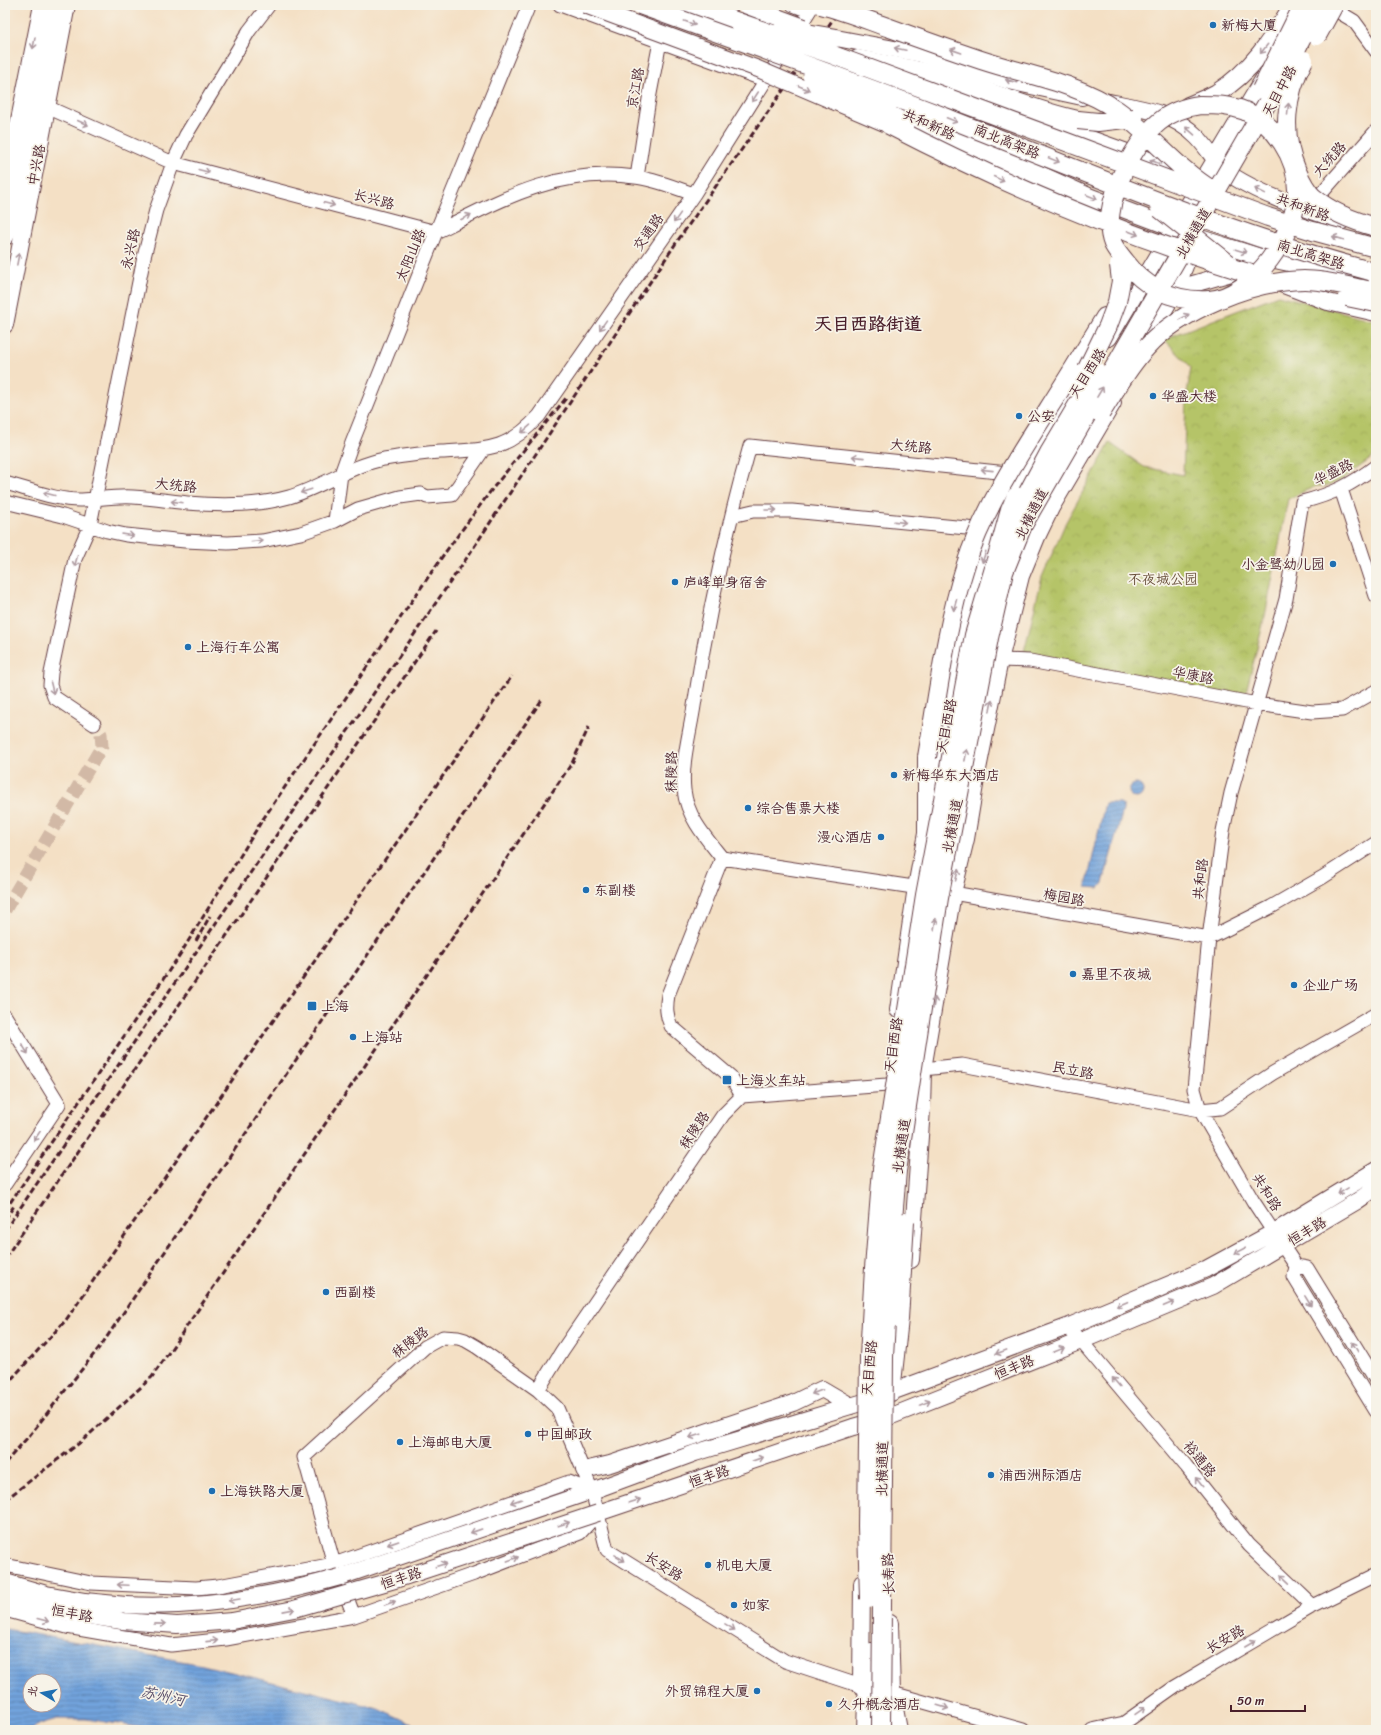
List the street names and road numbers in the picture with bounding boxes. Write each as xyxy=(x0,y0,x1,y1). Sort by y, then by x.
street label: 天目中路 xyxy=(1255,61,1304,122)
street label: 京江路 xyxy=(620,65,651,111)
street label: 共和新路 xyxy=(898,102,959,147)
street label: 南北高架路 xyxy=(970,117,1044,166)
street label: 大统路 xyxy=(1306,135,1353,183)
street label: 中兴路 xyxy=(20,142,53,188)
street label: 长兴路 xyxy=(350,182,397,217)
street label: 共和新路 xyxy=(1272,186,1333,229)
street label: 北横通道 xyxy=(1169,203,1218,264)
street label: 交通路 xyxy=(626,208,671,257)
street label: 太阳山路 xyxy=(388,225,433,286)
street label: 永兴路 xyxy=(114,226,147,272)
street label: 南北高架路 xyxy=(1274,232,1348,277)
street label: 天目西路 xyxy=(1062,343,1113,404)
street label: 大统路 xyxy=(889,432,933,461)
street label: 华盛路 xyxy=(1309,452,1358,493)
street label: 大统路 xyxy=(154,471,198,500)
street label: 北横通道 xyxy=(1008,484,1055,545)
street label: 华康路 xyxy=(1170,659,1216,692)
street label: 天目西路 xyxy=(929,696,964,756)
street label: 秣陵路 xyxy=(659,751,684,793)
street label: 北横通道 xyxy=(935,796,970,856)
street label: 共和路 xyxy=(1186,857,1215,901)
street label: 梅园路 xyxy=(1041,882,1087,913)
street label: 天目西路 xyxy=(877,1016,910,1075)
street label: 民立路 xyxy=(1050,1054,1096,1087)
street label: 秣陵路 xyxy=(672,1106,717,1155)
street label: 北横通道 xyxy=(885,1117,918,1176)
street label: 共和路 xyxy=(1245,1168,1288,1217)
street label: 恒丰路 xyxy=(1283,1210,1332,1253)
street label: 秣陵路 xyxy=(386,1320,435,1365)
street label: 天目西路 xyxy=(855,1339,884,1397)
street label: 恒丰路 xyxy=(990,1348,1038,1387)
street label: 裕通路 xyxy=(1177,1435,1223,1484)
street label: 北横通道 xyxy=(870,1441,895,1497)
street label: 恒丰路 xyxy=(685,1458,733,1495)
street label: 长安路 xyxy=(639,1545,688,1588)
street label: 长寿路 xyxy=(875,1553,902,1595)
street label: 恒丰路 xyxy=(377,1560,425,1597)
street label: 恒丰路 xyxy=(49,1597,95,1630)
street label: 长安路 xyxy=(1201,1618,1250,1661)

